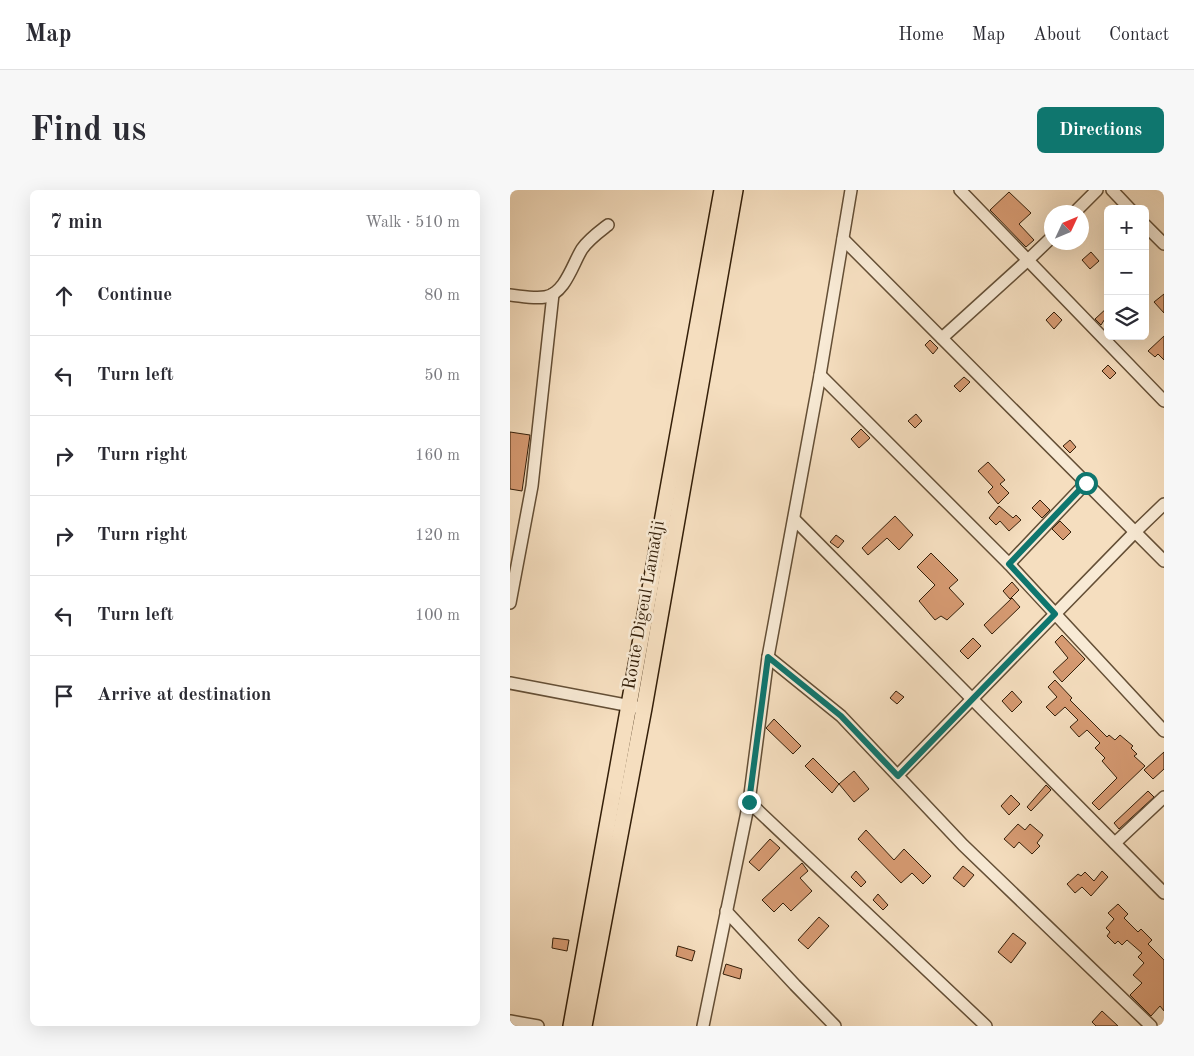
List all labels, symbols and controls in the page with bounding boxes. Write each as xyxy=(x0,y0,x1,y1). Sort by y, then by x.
text: Map xyxy=(25,23,72,47)
text: Home xyxy=(898,26,944,44)
text: Map xyxy=(972,26,1005,44)
text: About xyxy=(1033,26,1081,44)
text: Contact xyxy=(1109,26,1169,44)
button: Directions xyxy=(1037,107,1164,153)
text: Find us xyxy=(30,113,146,148)
north arrow xyxy=(1044,205,1089,250)
map controls xyxy=(1104,205,1149,340)
button: + xyxy=(1104,205,1149,250)
text: 7 min xyxy=(50,212,103,233)
text: Walk · 510 m xyxy=(365,215,460,231)
button: − xyxy=(1104,250,1149,295)
icon: ahead xyxy=(50,282,78,310)
text: Continue xyxy=(97,286,172,305)
text: 80 m xyxy=(424,288,460,304)
button: layers xyxy=(1104,295,1149,340)
icon: left xyxy=(50,362,78,390)
text: Turn left xyxy=(97,366,174,385)
text: 50 m xyxy=(424,368,460,384)
icon: right xyxy=(50,442,78,470)
text: Turn right xyxy=(97,446,187,465)
text: 160 m xyxy=(415,448,460,464)
route start xyxy=(1075,472,1098,495)
street label: Route Digeul Lamadji xyxy=(620,519,668,691)
icon: right xyxy=(50,522,78,550)
text: Turn right xyxy=(97,526,187,545)
text: 120 m xyxy=(415,528,460,544)
icon: left xyxy=(50,602,78,630)
text: Turn left xyxy=(97,606,174,625)
text: 100 m xyxy=(415,608,460,624)
icon: arrive xyxy=(50,682,78,710)
text: Arrive at destination xyxy=(97,686,271,705)
route end xyxy=(738,791,761,814)

